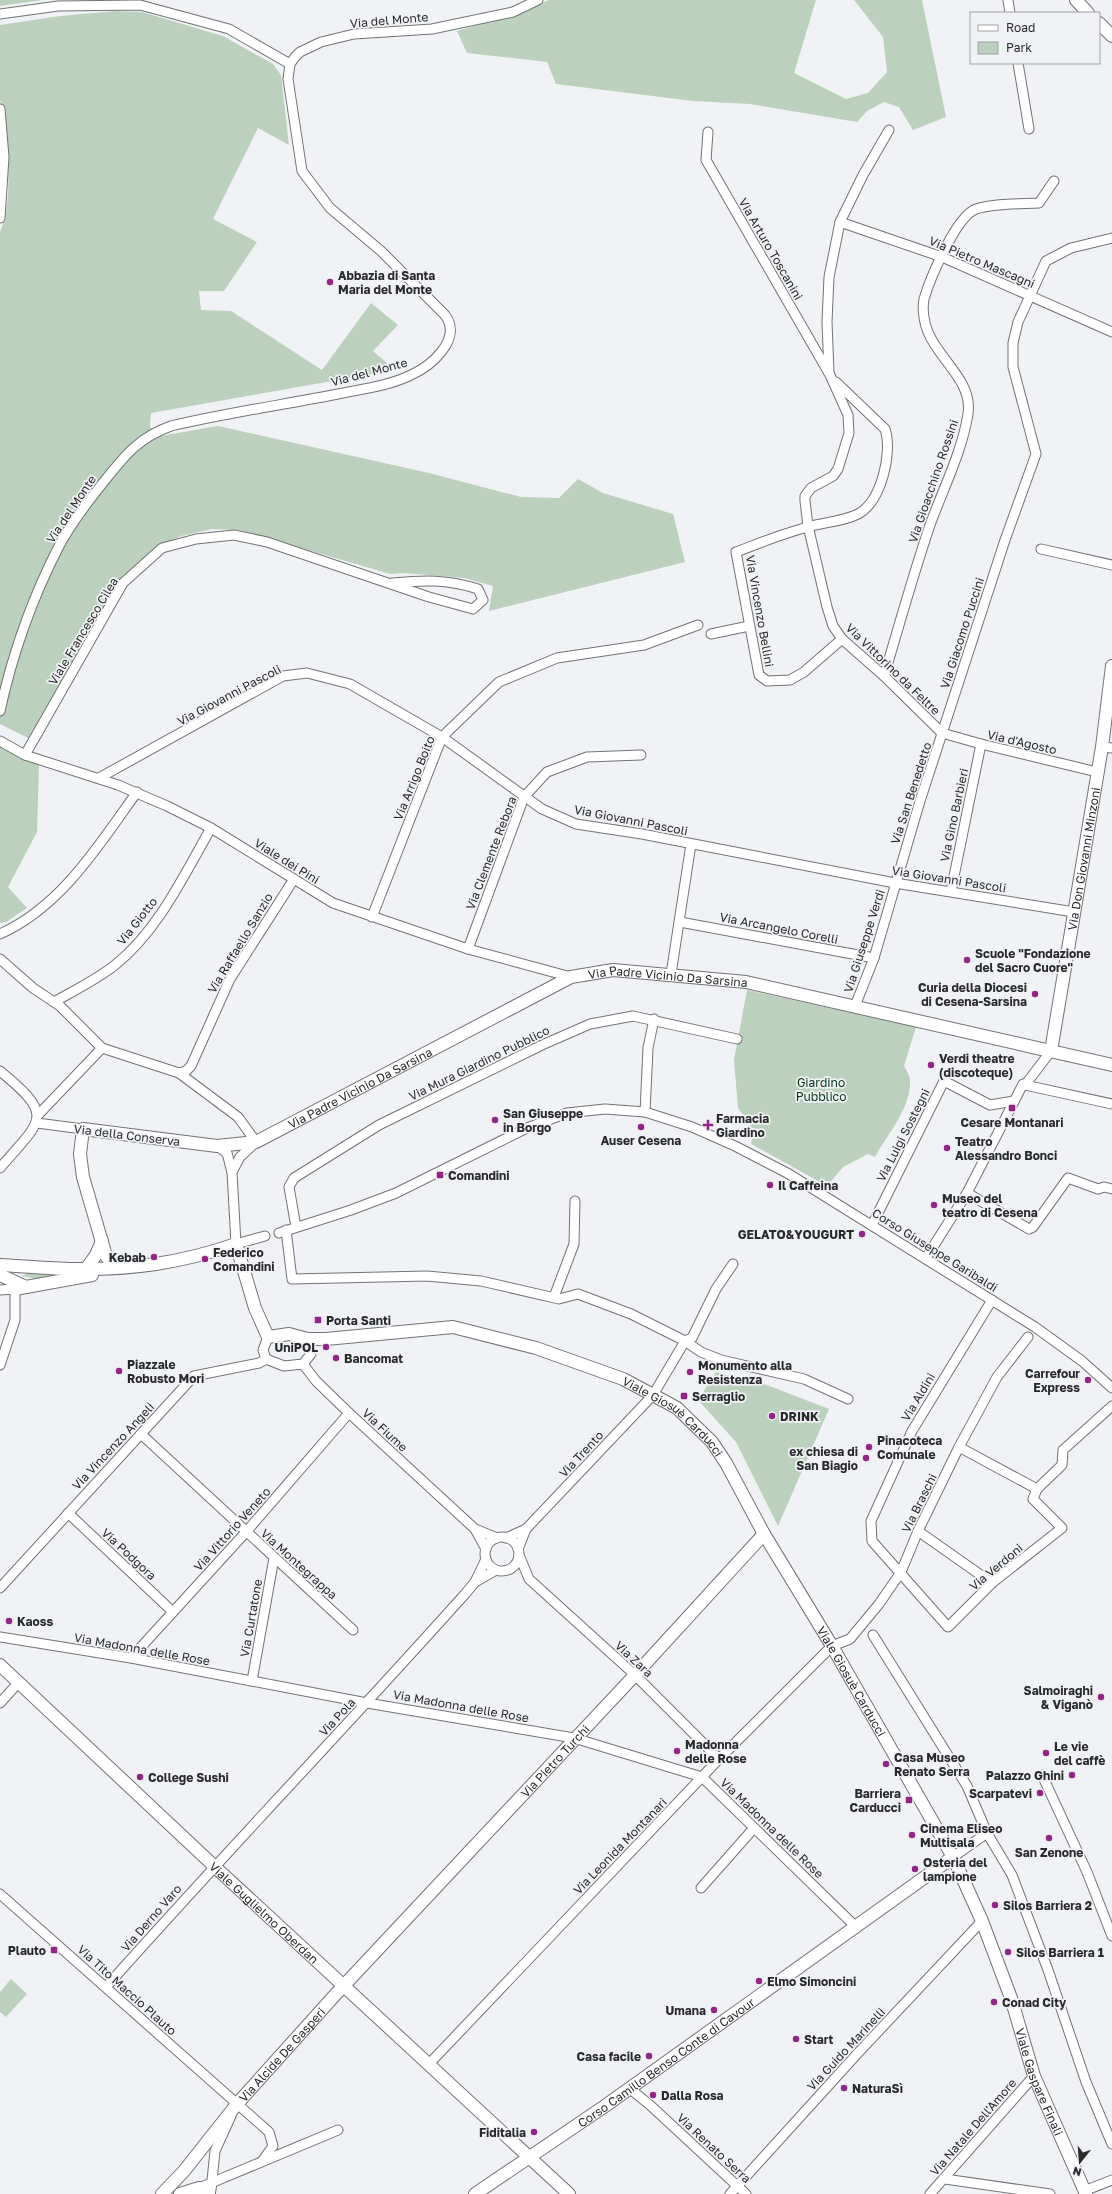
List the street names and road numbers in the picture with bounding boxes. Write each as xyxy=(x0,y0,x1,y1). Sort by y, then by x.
street label: Via del Monte xyxy=(349,9,429,31)
street label: Via Arturo Toscanini xyxy=(736,195,806,303)
street label: Via Pietro Mascagni xyxy=(927,233,1037,291)
street label: Via del Monte xyxy=(329,355,409,389)
street label: Via Gioacchino Rossini xyxy=(905,417,961,545)
street label: Via del Monte xyxy=(43,472,99,546)
street label: Via Vincenzo Bellini xyxy=(743,554,777,668)
street label: Viale Francesco Cilea xyxy=(45,574,121,688)
street label: Via Giacomo Puccini xyxy=(937,575,987,691)
street label: Via Vittorino da Feltre xyxy=(843,620,943,718)
street label: Via Giovanni Pascoli xyxy=(175,661,283,729)
street label: Via d'Agosto xyxy=(986,727,1058,757)
street label: Via Arrigo Boito xyxy=(390,734,438,822)
street label: Via San Benedetto xyxy=(887,740,935,846)
street label: Via Gino Barbieri xyxy=(937,767,971,863)
street label: Via Don Giovanni Minzoni xyxy=(1064,786,1103,931)
street label: Via Clemente Rebora xyxy=(462,794,520,912)
street label: Via Giovanni Pascoli xyxy=(573,802,689,838)
street label: Viale dei Pini xyxy=(252,835,322,887)
street label: Via Giovanni Pascoli xyxy=(891,863,1007,895)
street label: Via Giuseppe Verdi xyxy=(840,888,888,994)
street label: Via Raffaello Sanzio xyxy=(204,890,276,996)
street label: Via Giotto xyxy=(114,894,160,948)
street label: Via Arcangelo Corelli xyxy=(718,909,840,947)
street label: Via Padre Vicinio Da Sarsina xyxy=(587,962,748,990)
street label: Via Mura Giardino Pubblico xyxy=(406,1022,552,1104)
street label: Via Padre Vicinio Da Sarsina xyxy=(285,1044,434,1132)
street label: Via Luigi Sostegni xyxy=(873,1086,933,1184)
street label: Via della Conserva xyxy=(73,1121,181,1149)
street label: Corso Giuseppe Garibaldi xyxy=(869,1205,1001,1295)
street label: Via Aldini xyxy=(898,1370,938,1424)
street label: Viale Giosuè Carducci xyxy=(620,1373,727,1459)
street label: Via Vincenzo Angeli xyxy=(69,1399,157,1493)
street label: Via Fiume xyxy=(359,1405,411,1455)
street label: Via Trento xyxy=(556,1428,606,1480)
street label: Via Braschi xyxy=(898,1471,940,1535)
street label: Via Vittorio Veneto xyxy=(190,1484,274,1574)
street label: Via Podgora xyxy=(99,1525,159,1583)
street label: Via Montegrappa xyxy=(258,1526,340,1602)
street label: Via Verdoni xyxy=(966,1540,1026,1594)
street label: Via Curtatone xyxy=(237,1578,265,1658)
street label: Viale Giosuè Carducci xyxy=(814,1623,890,1739)
street label: Via Madonna delle Rose xyxy=(73,1630,211,1668)
street label: Via Zara xyxy=(612,1638,656,1680)
street label: Via Madonna delle Rose xyxy=(392,1687,530,1725)
street label: Via Pola xyxy=(316,1695,358,1739)
street label: Via Pietro Turchi xyxy=(517,1721,592,1800)
street label: Via Madonna delle Rose xyxy=(717,1775,827,1881)
street label: Via Leonida Montanari xyxy=(570,1795,670,1897)
street label: Viale Guglielmo Oberdan xyxy=(207,1858,322,1966)
street label: Via Derno Varo xyxy=(118,1881,184,1955)
street label: Via Tito Maccio Plauto xyxy=(74,1942,180,2038)
street label: Corso Camillo Benso Conte di Cavour xyxy=(574,1994,758,2130)
street label: Via Alcide De Gasperi xyxy=(235,2004,328,2105)
street label: Via Guido Marinelli xyxy=(804,2004,888,2094)
street label: Viale Gaspare Finali xyxy=(1013,2026,1067,2138)
street label: Via Natale Dell'Amore xyxy=(927,2075,1019,2179)
street label: Via Renato Serra xyxy=(674,2110,754,2186)

